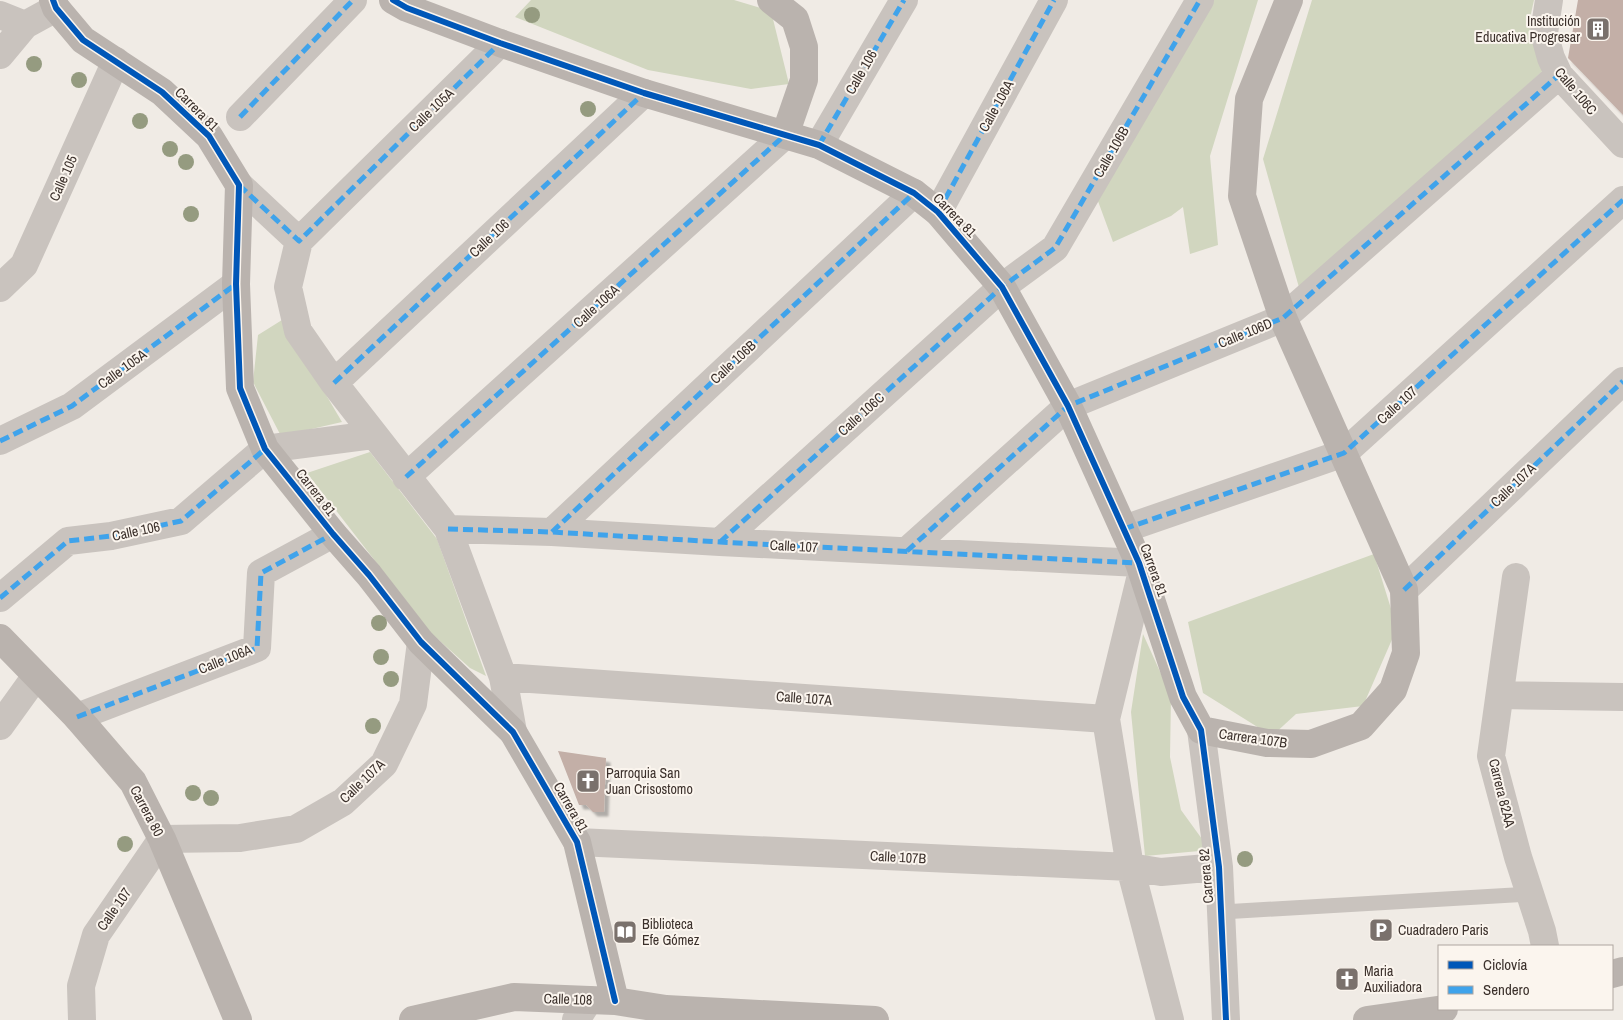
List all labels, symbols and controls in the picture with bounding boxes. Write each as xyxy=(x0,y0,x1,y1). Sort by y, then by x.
place label: Institución Educativa Progresar xyxy=(1475,12,1580,46)
building icon: Institución Educativa Progresar xyxy=(1585,16,1611,42)
street label: Calle 106 xyxy=(841,46,881,98)
street label: Calle 106C xyxy=(1551,63,1601,119)
street label: Calle 106A xyxy=(975,77,1018,135)
street label: Carrera 81 xyxy=(171,83,223,135)
street label: Calle 105A xyxy=(405,84,458,136)
street label: Calle 106B xyxy=(1089,123,1133,181)
street label: Calle 105 xyxy=(45,152,81,204)
street label: Carrera 81 xyxy=(929,189,981,241)
street label: Calle 106 xyxy=(465,215,513,261)
street label: Calle 106A xyxy=(569,280,623,331)
street label: Calle 106D xyxy=(1215,314,1275,352)
street label: Calle 106B xyxy=(706,336,760,388)
street label: Calle 105A xyxy=(94,345,150,393)
street label: Calle 107 xyxy=(1373,382,1421,428)
street label: Calle 106C xyxy=(834,388,888,440)
street label: Calle 107A xyxy=(1487,459,1540,511)
street label: Carrera 81 xyxy=(292,465,340,520)
street label: Calle 106 xyxy=(110,517,162,545)
street label: Calle 107 xyxy=(769,536,819,556)
street label: Carrera 81 xyxy=(1136,541,1172,599)
street label: Calle 106A xyxy=(196,640,255,678)
street label: Calle 107A xyxy=(775,687,833,709)
street label: Carrera 107B xyxy=(1218,724,1289,752)
street label: Calle 107A xyxy=(336,755,389,807)
street label: Carrera 82AA xyxy=(1485,757,1519,830)
place label: Parroquia San Juan Crisostomo xyxy=(606,764,693,798)
church icon: Parroquia San Juan Crisostomo xyxy=(575,768,601,794)
street label: Carrera 81 xyxy=(549,779,593,836)
street label: Carrera 80 xyxy=(126,783,168,839)
street label: Calle 107B xyxy=(869,847,927,867)
street label: Carrera 82 xyxy=(1195,848,1217,904)
street label: Calle 107 xyxy=(93,884,135,934)
place label: Biblioteca Efe Gómez xyxy=(642,915,700,949)
parking icon: Cuadradero Paris xyxy=(1368,917,1394,943)
library icon: Biblioteca Efe Gómez xyxy=(612,919,638,945)
place label: Cuadradero Paris xyxy=(1398,921,1489,939)
legend xyxy=(1438,945,1613,1010)
text: Ciclovía xyxy=(1483,954,1528,975)
place label: Maria Auxiliadora xyxy=(1363,962,1423,996)
church icon: Maria Auxiliadora xyxy=(1334,966,1360,992)
text: Sendero xyxy=(1483,979,1530,1000)
street label: Calle 108 xyxy=(543,989,593,1009)

